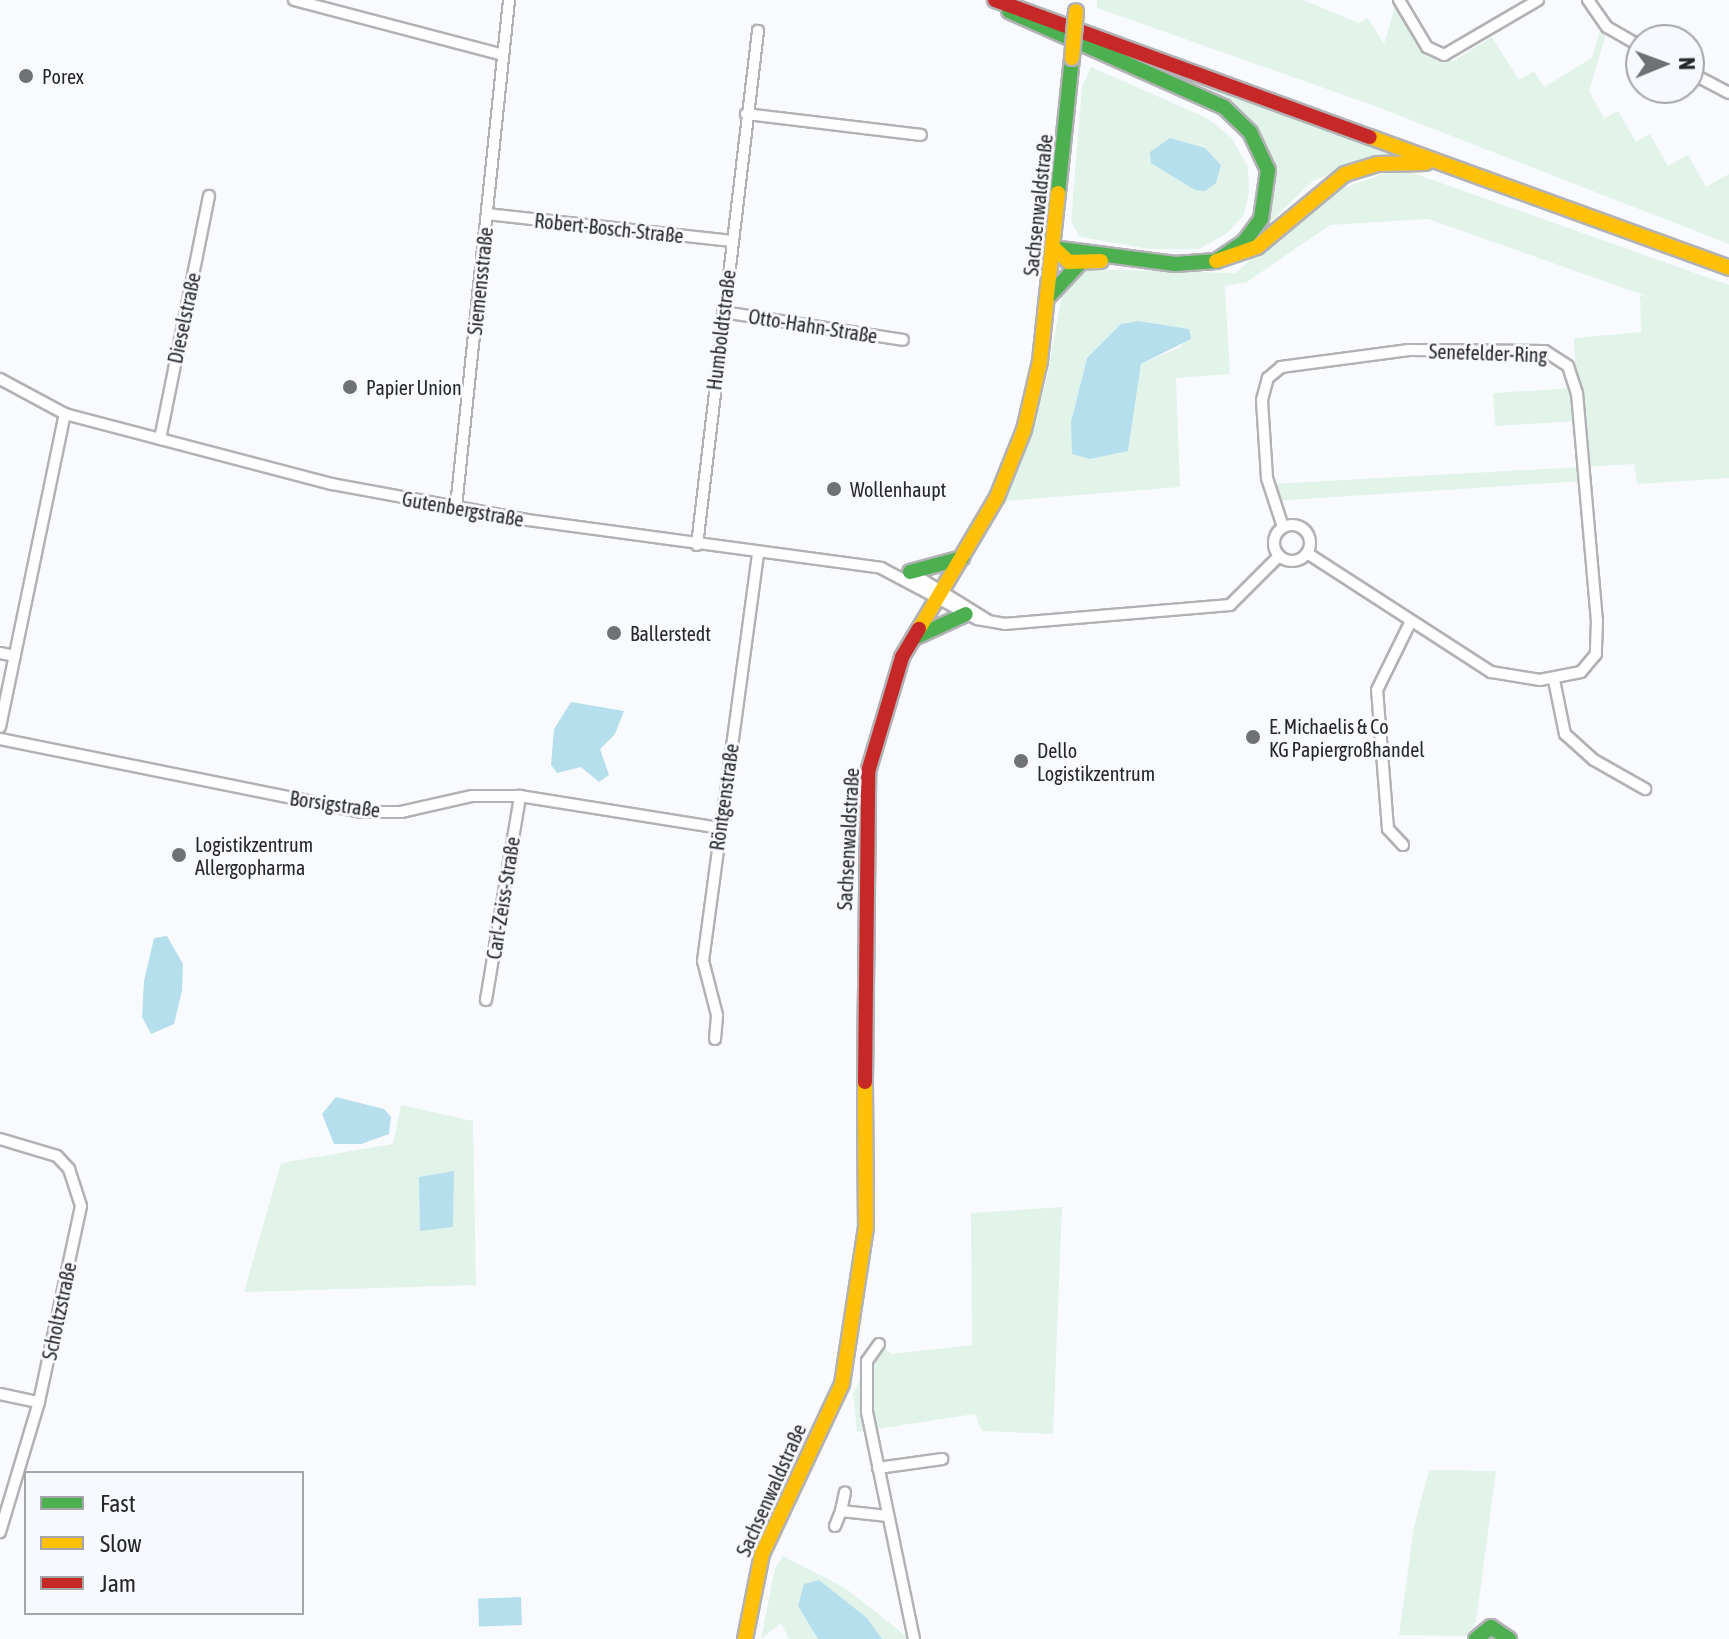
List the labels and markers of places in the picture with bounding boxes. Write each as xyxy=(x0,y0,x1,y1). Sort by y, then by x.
place label: Porex xyxy=(42,64,84,88)
marker: Porex xyxy=(17,67,35,85)
place label: Papier Union xyxy=(366,375,462,399)
marker: Papier Union xyxy=(341,378,359,396)
place label: Wollenhaupt xyxy=(850,477,946,501)
marker: Wollenhaupt xyxy=(825,480,843,498)
place label: Ballerstedt xyxy=(630,621,711,645)
marker: Ballerstedt xyxy=(605,624,623,642)
place label: E. Michaelis & Co KG Papiergroßhandel xyxy=(1269,714,1425,761)
marker: E. Michaelis & Co KG Papiergroßhandel xyxy=(1244,728,1262,746)
place label: Dello Logistikzentrum xyxy=(1037,738,1155,785)
marker: Dello Logistikzentrum xyxy=(1012,752,1030,770)
place label: Logistikzentrum Allergopharma xyxy=(195,832,313,879)
marker: Logistikzentrum Allergopharma xyxy=(170,846,188,864)

